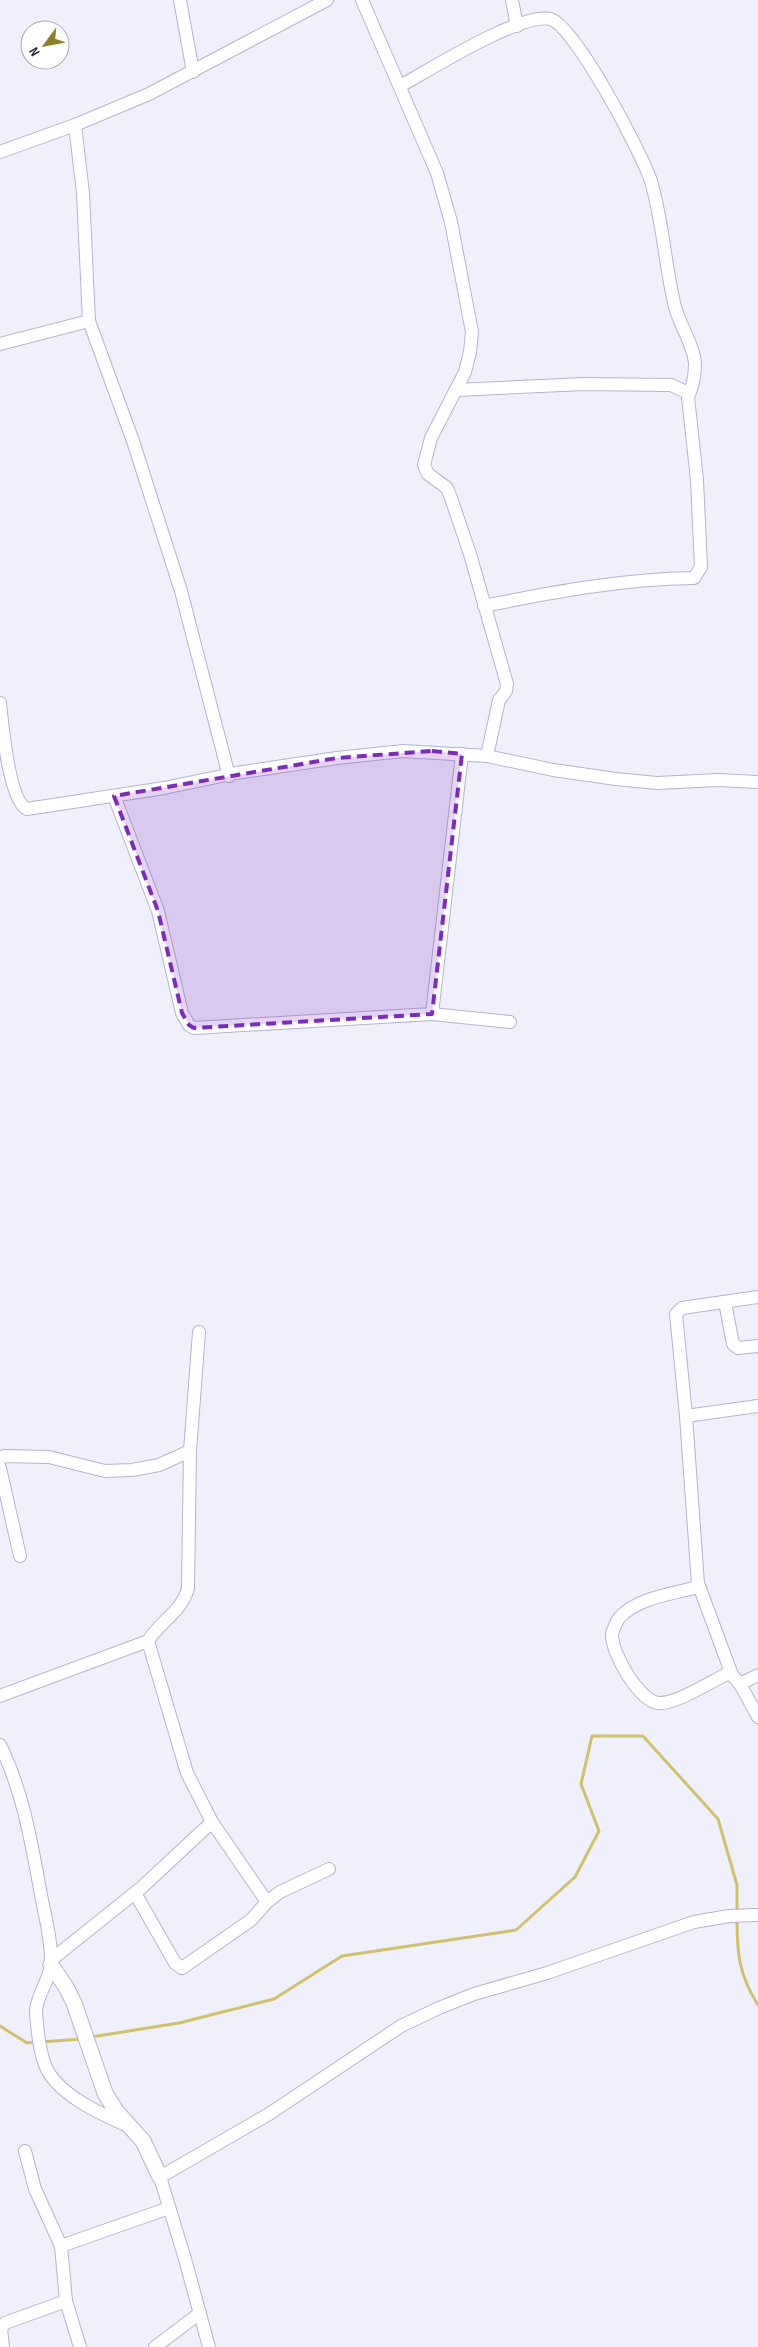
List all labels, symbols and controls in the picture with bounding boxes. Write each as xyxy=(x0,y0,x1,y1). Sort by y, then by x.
north arrow xyxy=(20,20,70,70)
text: N xyxy=(25,44,44,59)

